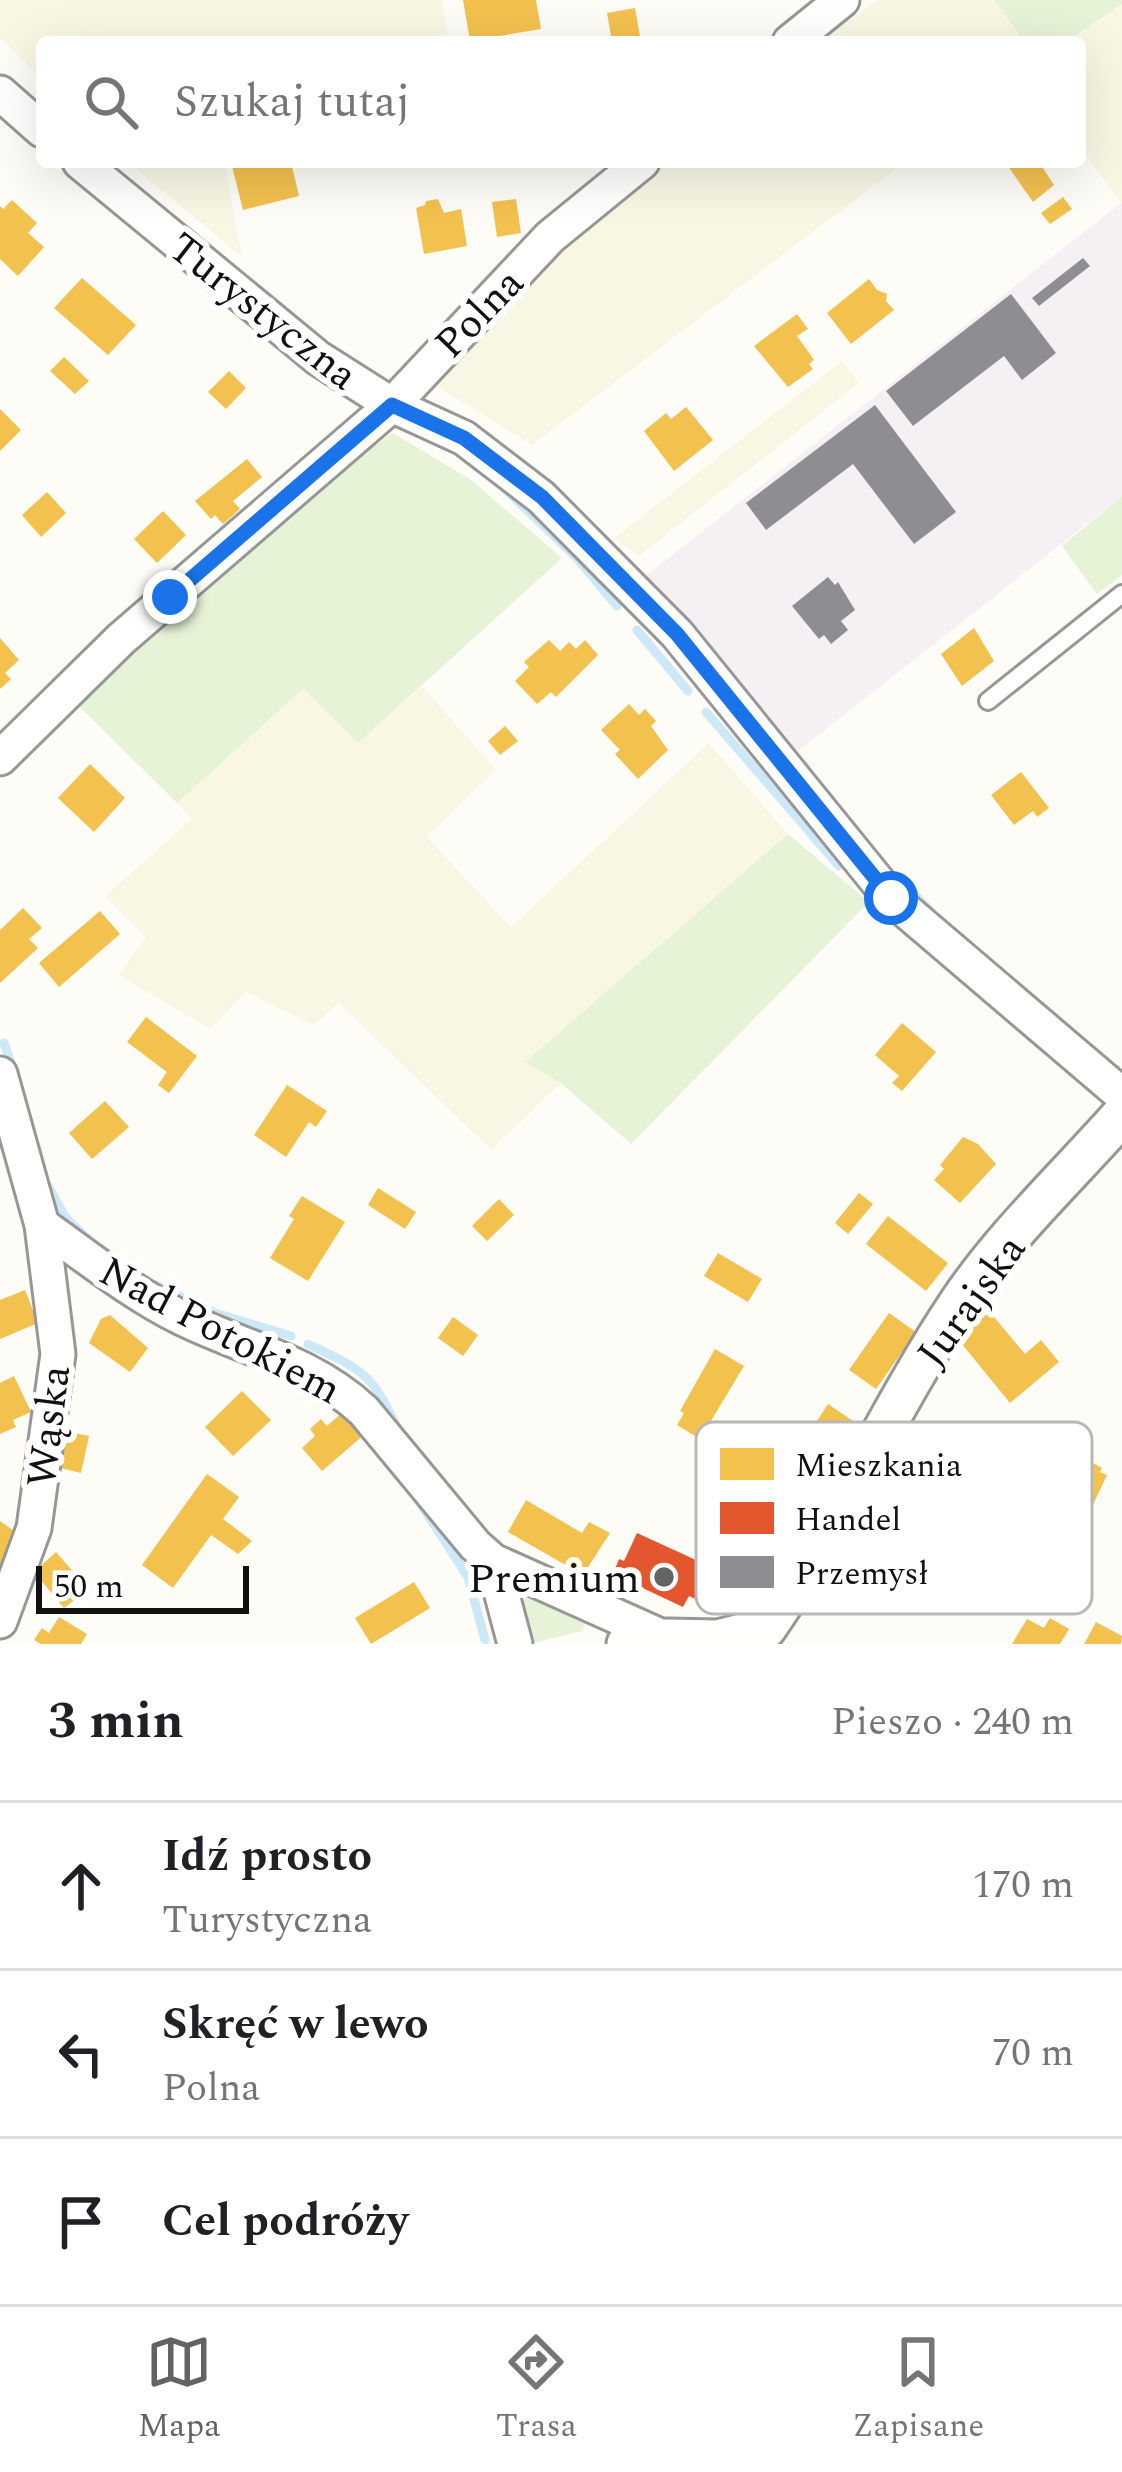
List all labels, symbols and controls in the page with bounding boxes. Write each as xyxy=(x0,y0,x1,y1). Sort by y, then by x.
search box xyxy=(36,36,1086,168)
text: Szukaj tutaj xyxy=(174,68,410,137)
icon: search xyxy=(78,69,144,135)
street label: Turystyczna xyxy=(154,218,371,407)
street label: Polna xyxy=(420,253,540,374)
route end xyxy=(143,570,197,624)
route start xyxy=(864,871,918,925)
street label: Jurajska xyxy=(902,1221,1042,1381)
street label: Nad Potokiem xyxy=(88,1241,352,1421)
street label: Wąska xyxy=(11,1361,88,1491)
legend xyxy=(696,1422,1092,1614)
text: Mieszkania xyxy=(795,1441,962,1491)
text: Handel xyxy=(795,1495,901,1545)
place label: Premium xyxy=(468,1548,640,1611)
text: Przemysł xyxy=(795,1549,928,1599)
scale bar xyxy=(36,1560,249,1613)
text: 50 m xyxy=(54,1562,124,1612)
marker: Premium xyxy=(651,1564,677,1590)
text: 3 min xyxy=(48,1683,184,1761)
text: Pieszo · 240 m xyxy=(831,1693,1074,1752)
text: Idź prosto xyxy=(162,1822,372,1891)
icon: ahead xyxy=(48,1853,114,1919)
text: 170 m xyxy=(972,1856,1074,1915)
text: Turystyczna xyxy=(162,1891,372,1950)
text: Skręć w lewo xyxy=(162,1990,429,2059)
icon: left xyxy=(48,2021,114,2087)
text: 70 m xyxy=(992,2024,1074,2083)
text: Polna xyxy=(162,2059,260,2118)
text: Cel podróży xyxy=(162,2187,408,2256)
icon: arrive xyxy=(48,2189,114,2255)
tab: Mapa xyxy=(138,2329,220,2451)
tab: Trasa xyxy=(496,2329,577,2451)
tab: Zapisane xyxy=(852,2329,984,2451)

